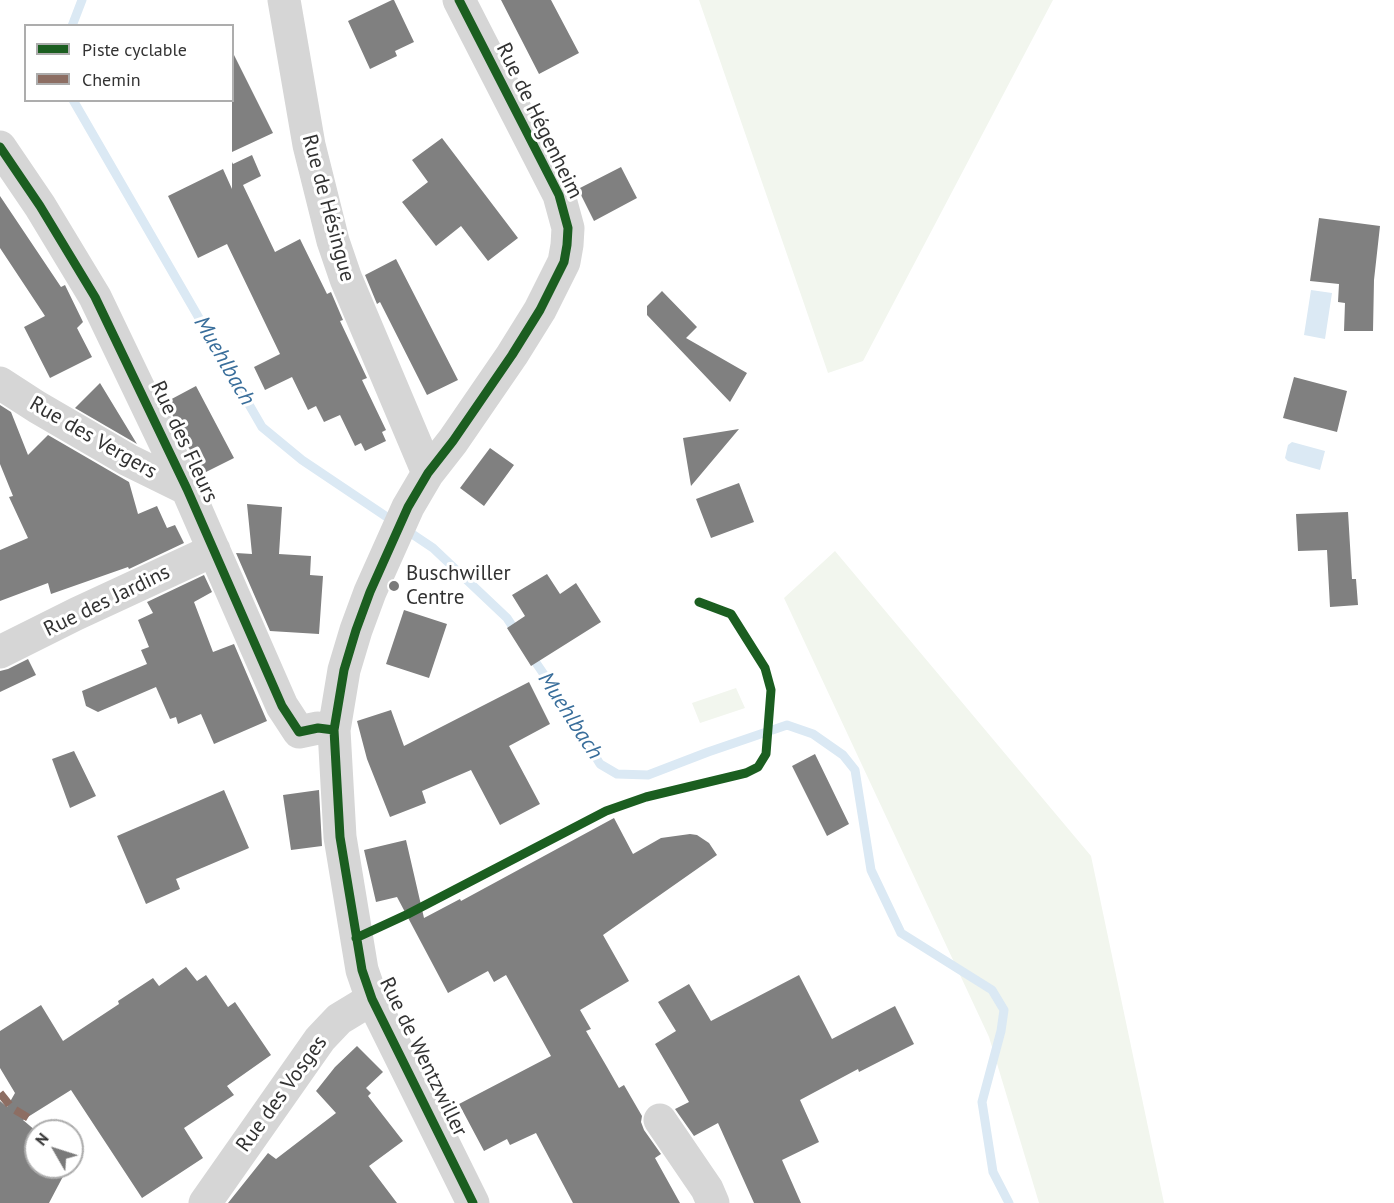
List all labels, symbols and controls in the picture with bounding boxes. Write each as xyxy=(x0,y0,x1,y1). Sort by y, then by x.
legend xyxy=(24,24,234,102)
text: Piste cyclable xyxy=(82,38,187,61)
street label: Rue de Hégenheim xyxy=(490,39,588,203)
text: Chemin xyxy=(82,68,141,91)
street label: Rue de Hésingue xyxy=(296,132,360,284)
water label: Muehlbach xyxy=(188,312,260,410)
street label: Rue des Fleurs xyxy=(145,377,223,507)
street label: Rue des Vergers xyxy=(25,391,161,485)
street label: Rue des Jardins xyxy=(40,560,174,642)
place label: Buschwiller Centre xyxy=(406,561,511,611)
marker: Buschwiller Centre xyxy=(387,579,401,593)
water label: Muehlbach xyxy=(532,667,608,765)
street label: Rue de Wentzwiller xyxy=(374,973,472,1141)
street label: Rue des Vosges xyxy=(231,1031,333,1157)
north arrow xyxy=(24,1119,84,1179)
text: N xyxy=(30,1129,53,1149)

